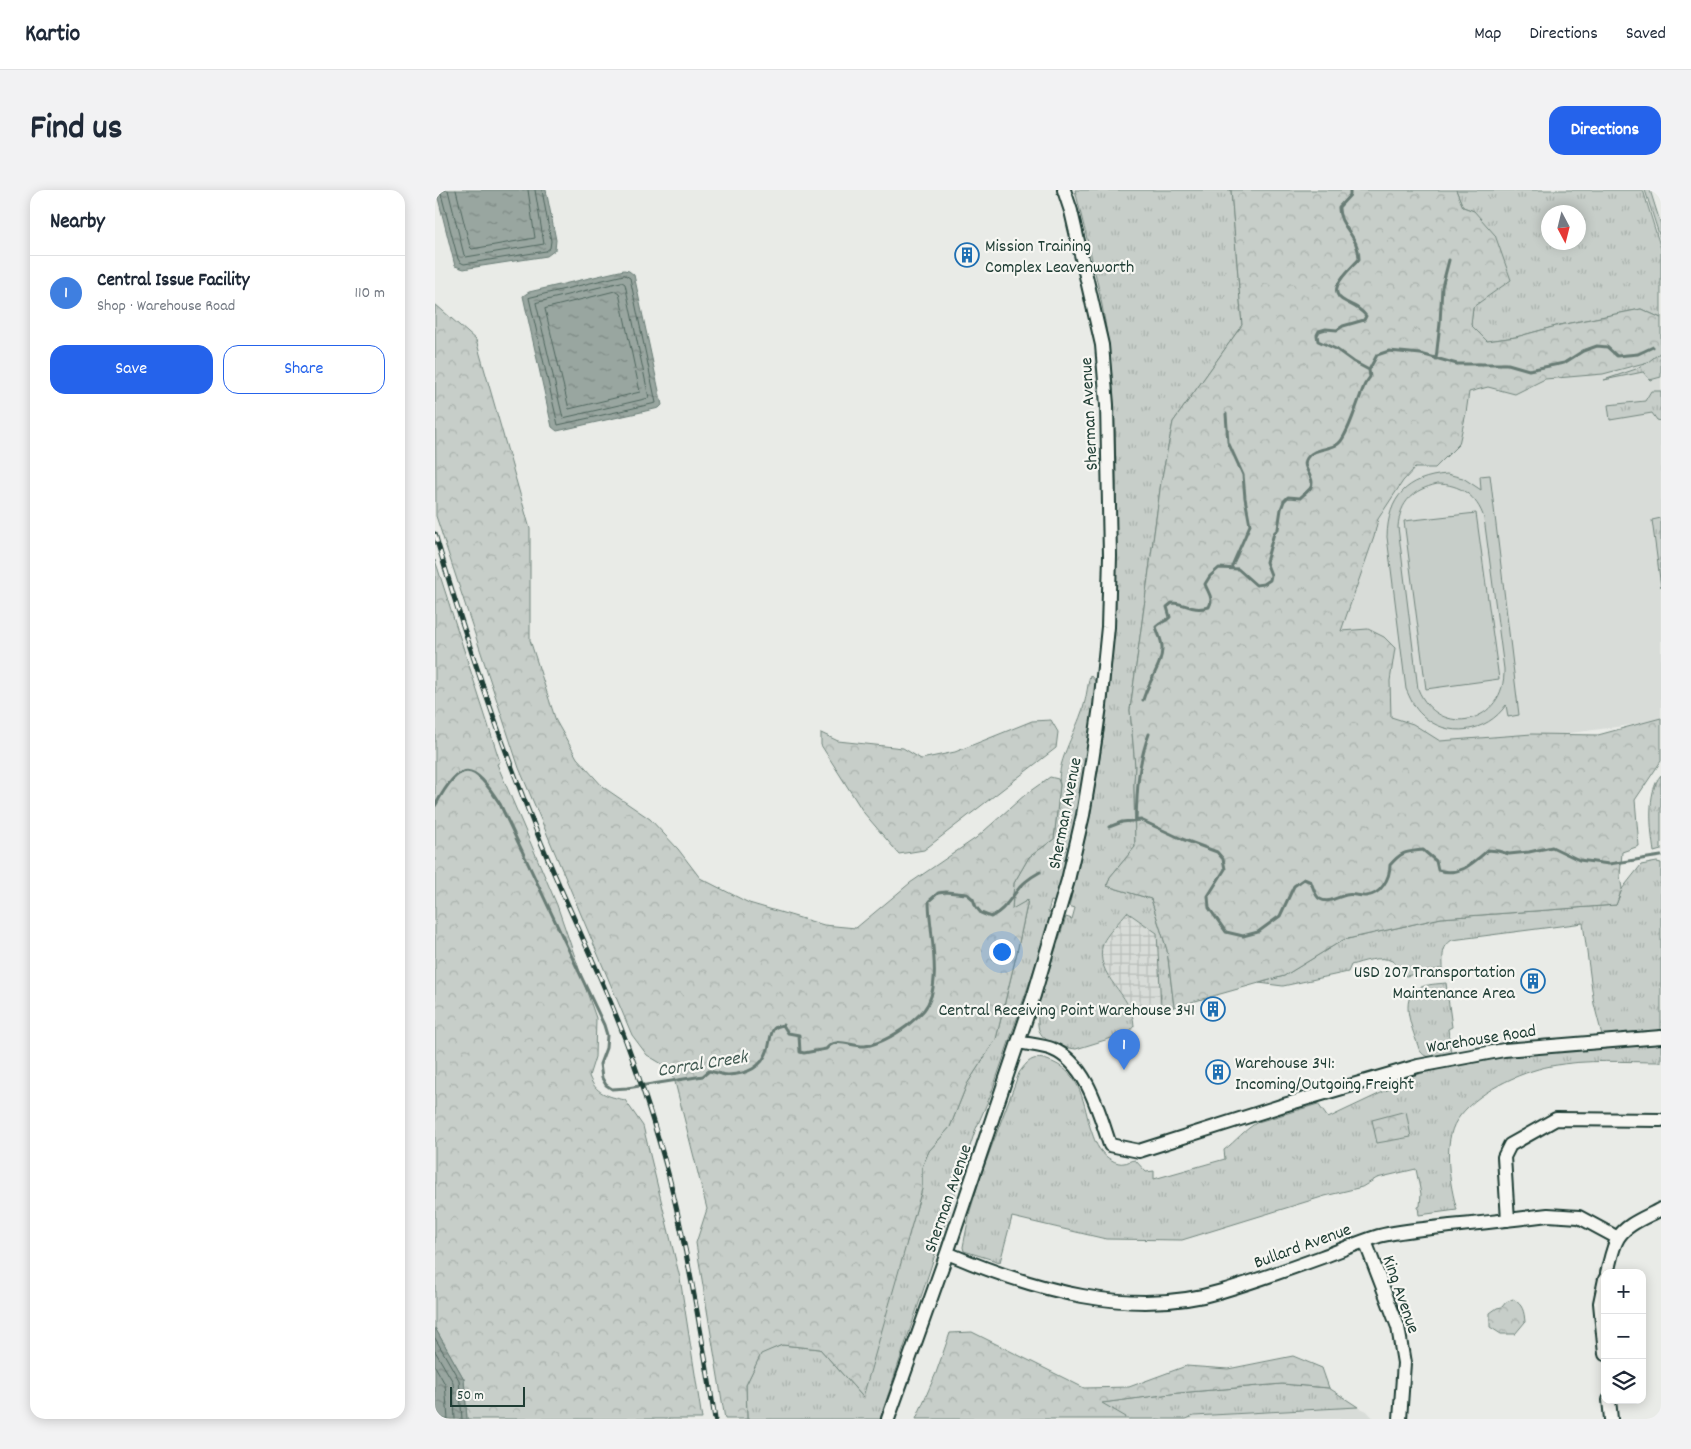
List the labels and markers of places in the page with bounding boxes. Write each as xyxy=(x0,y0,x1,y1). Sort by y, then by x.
place label: Mission Training Complex Leavenworth xyxy=(985,235,1134,281)
building icon: Mission Training Complex Leavenworth xyxy=(954,242,980,268)
place label: USD 207 Transportation Maintenance Area xyxy=(1354,961,1516,1007)
building icon: USD 207 Transportation Maintenance Area xyxy=(1520,968,1546,994)
building icon: Central Receiving Point Warehouse 341 xyxy=(1200,996,1226,1022)
place label: Central Receiving Point Warehouse 341 xyxy=(938,999,1195,1024)
pin: 1 xyxy=(1108,1029,1140,1070)
place label: Warehouse 341: Incoming/Outgoing Freight xyxy=(1235,1052,1414,1098)
building icon: Warehouse 341: Incoming/Outgoing Freight xyxy=(1205,1059,1231,1085)

